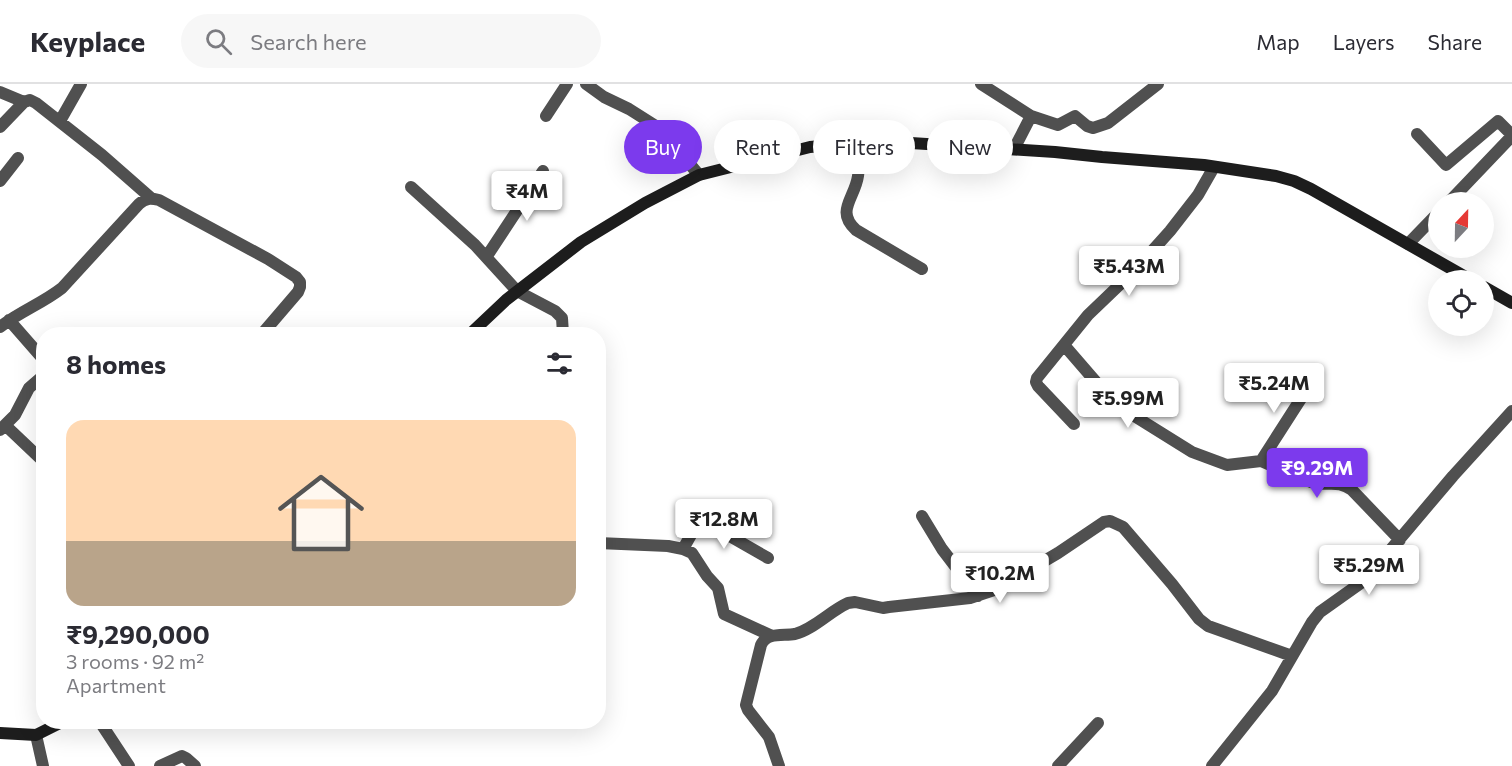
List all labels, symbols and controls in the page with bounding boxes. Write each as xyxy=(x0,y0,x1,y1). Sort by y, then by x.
search box xyxy=(181,14,601,68)
text: Keyplace xyxy=(30,24,145,58)
icon: search xyxy=(202,25,235,58)
text: Search here xyxy=(250,28,367,55)
text: Map xyxy=(1256,29,1300,54)
text: Layers xyxy=(1333,29,1395,54)
text: Share xyxy=(1428,29,1482,54)
chip: Buy xyxy=(624,120,702,174)
chip: Rent xyxy=(714,120,801,174)
chip: Filters xyxy=(813,120,915,174)
chip: New xyxy=(927,120,1013,174)
pin: ₹4M xyxy=(498,171,556,222)
text: ₹4M xyxy=(505,178,549,202)
north arrow xyxy=(1428,192,1494,258)
map controls xyxy=(1428,192,1494,336)
pin: ₹5.43M xyxy=(1080,246,1178,297)
text: ₹5.43M xyxy=(1093,253,1165,277)
button: locate xyxy=(1428,270,1494,336)
icon: filters xyxy=(543,347,576,380)
text: 8 homes xyxy=(66,348,166,379)
pin: ₹5.24M xyxy=(1225,363,1323,414)
text: ₹5.24M xyxy=(1238,370,1310,394)
pin: ₹5.99M xyxy=(1079,378,1177,429)
text: ₹5.99M xyxy=(1092,385,1164,409)
pin: ₹9.29M xyxy=(1268,448,1366,499)
text: ₹9.29M xyxy=(1281,455,1353,479)
icon: home xyxy=(267,459,375,567)
pin: ₹12.8M xyxy=(675,499,773,550)
text: ₹12.8M xyxy=(689,506,759,530)
pin: ₹5.29M xyxy=(1320,545,1418,596)
text: ₹5.29M xyxy=(1333,552,1405,576)
pin: ₹10.2M xyxy=(951,553,1049,604)
text: ₹10.2M xyxy=(965,560,1035,584)
text: ₹9,290,000 xyxy=(66,618,210,649)
text: 3 rooms · 92 m² xyxy=(66,649,204,673)
text: Apartment xyxy=(66,673,166,697)

